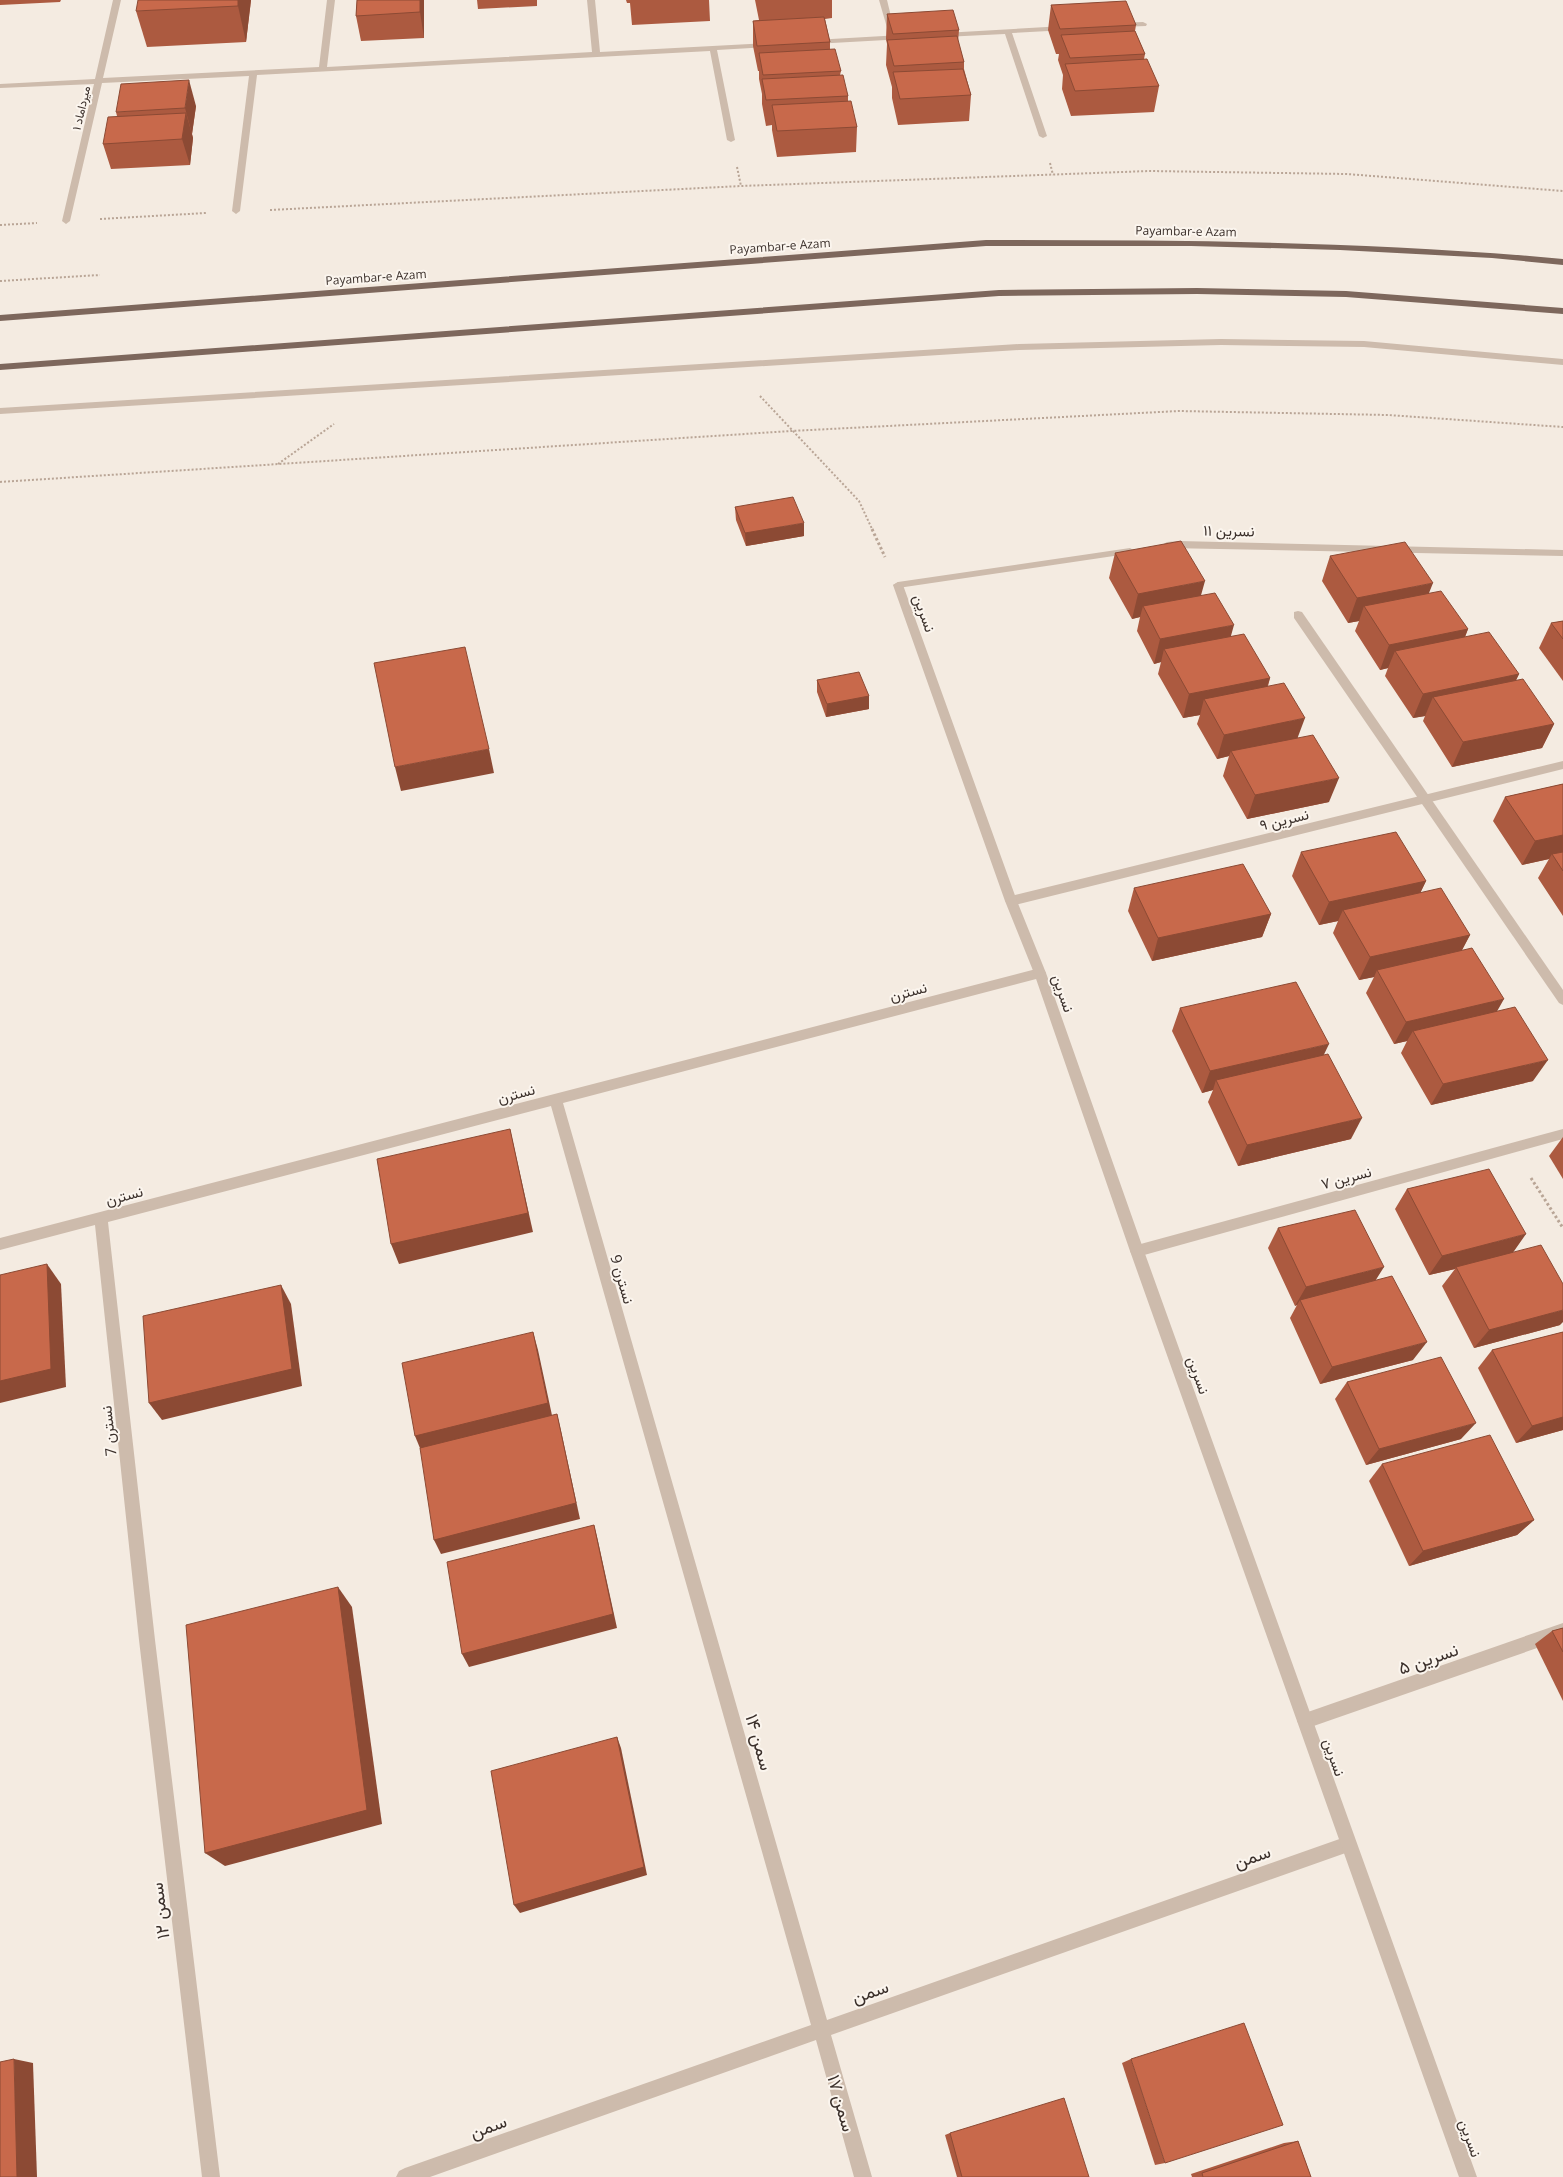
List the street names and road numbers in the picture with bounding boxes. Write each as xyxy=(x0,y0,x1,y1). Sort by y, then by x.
street label: میرداماد ۱ xyxy=(68,84,94,132)
street label: Payambar-e Azam xyxy=(1135,222,1237,240)
street label: Payambar-e Azam xyxy=(729,234,831,258)
street label: Payambar-e Azam xyxy=(325,265,427,289)
street label: نسرین ۱۱ xyxy=(1203,520,1255,541)
street label: نسرین xyxy=(908,591,941,635)
street label: نسرین ۹ xyxy=(1257,803,1311,836)
street label: نسرین xyxy=(1047,971,1080,1015)
street label: نسترن xyxy=(887,976,929,1006)
street label: نسترن xyxy=(495,1078,537,1108)
street label: نسرین ۷ xyxy=(1319,1161,1374,1194)
street label: نسترن xyxy=(103,1180,145,1210)
street label: نسترن 9 xyxy=(606,1252,640,1306)
street label: نسرین xyxy=(1182,1353,1215,1397)
street label: نسترن 7 xyxy=(95,1405,121,1457)
street label: نسرین ۵ xyxy=(1395,1637,1461,1679)
street label: سمن ۱۴ xyxy=(741,1711,779,1773)
street label: نسرین xyxy=(1318,1735,1351,1779)
street label: سمن xyxy=(1230,1839,1274,1873)
street label: سمن ۱۲ xyxy=(144,1881,174,1941)
street label: سمن xyxy=(848,1974,892,2008)
street label: سمن ۱۷ xyxy=(822,2072,862,2134)
street label: سمن xyxy=(466,2108,510,2144)
street label: نسرین xyxy=(1454,2116,1487,2160)

